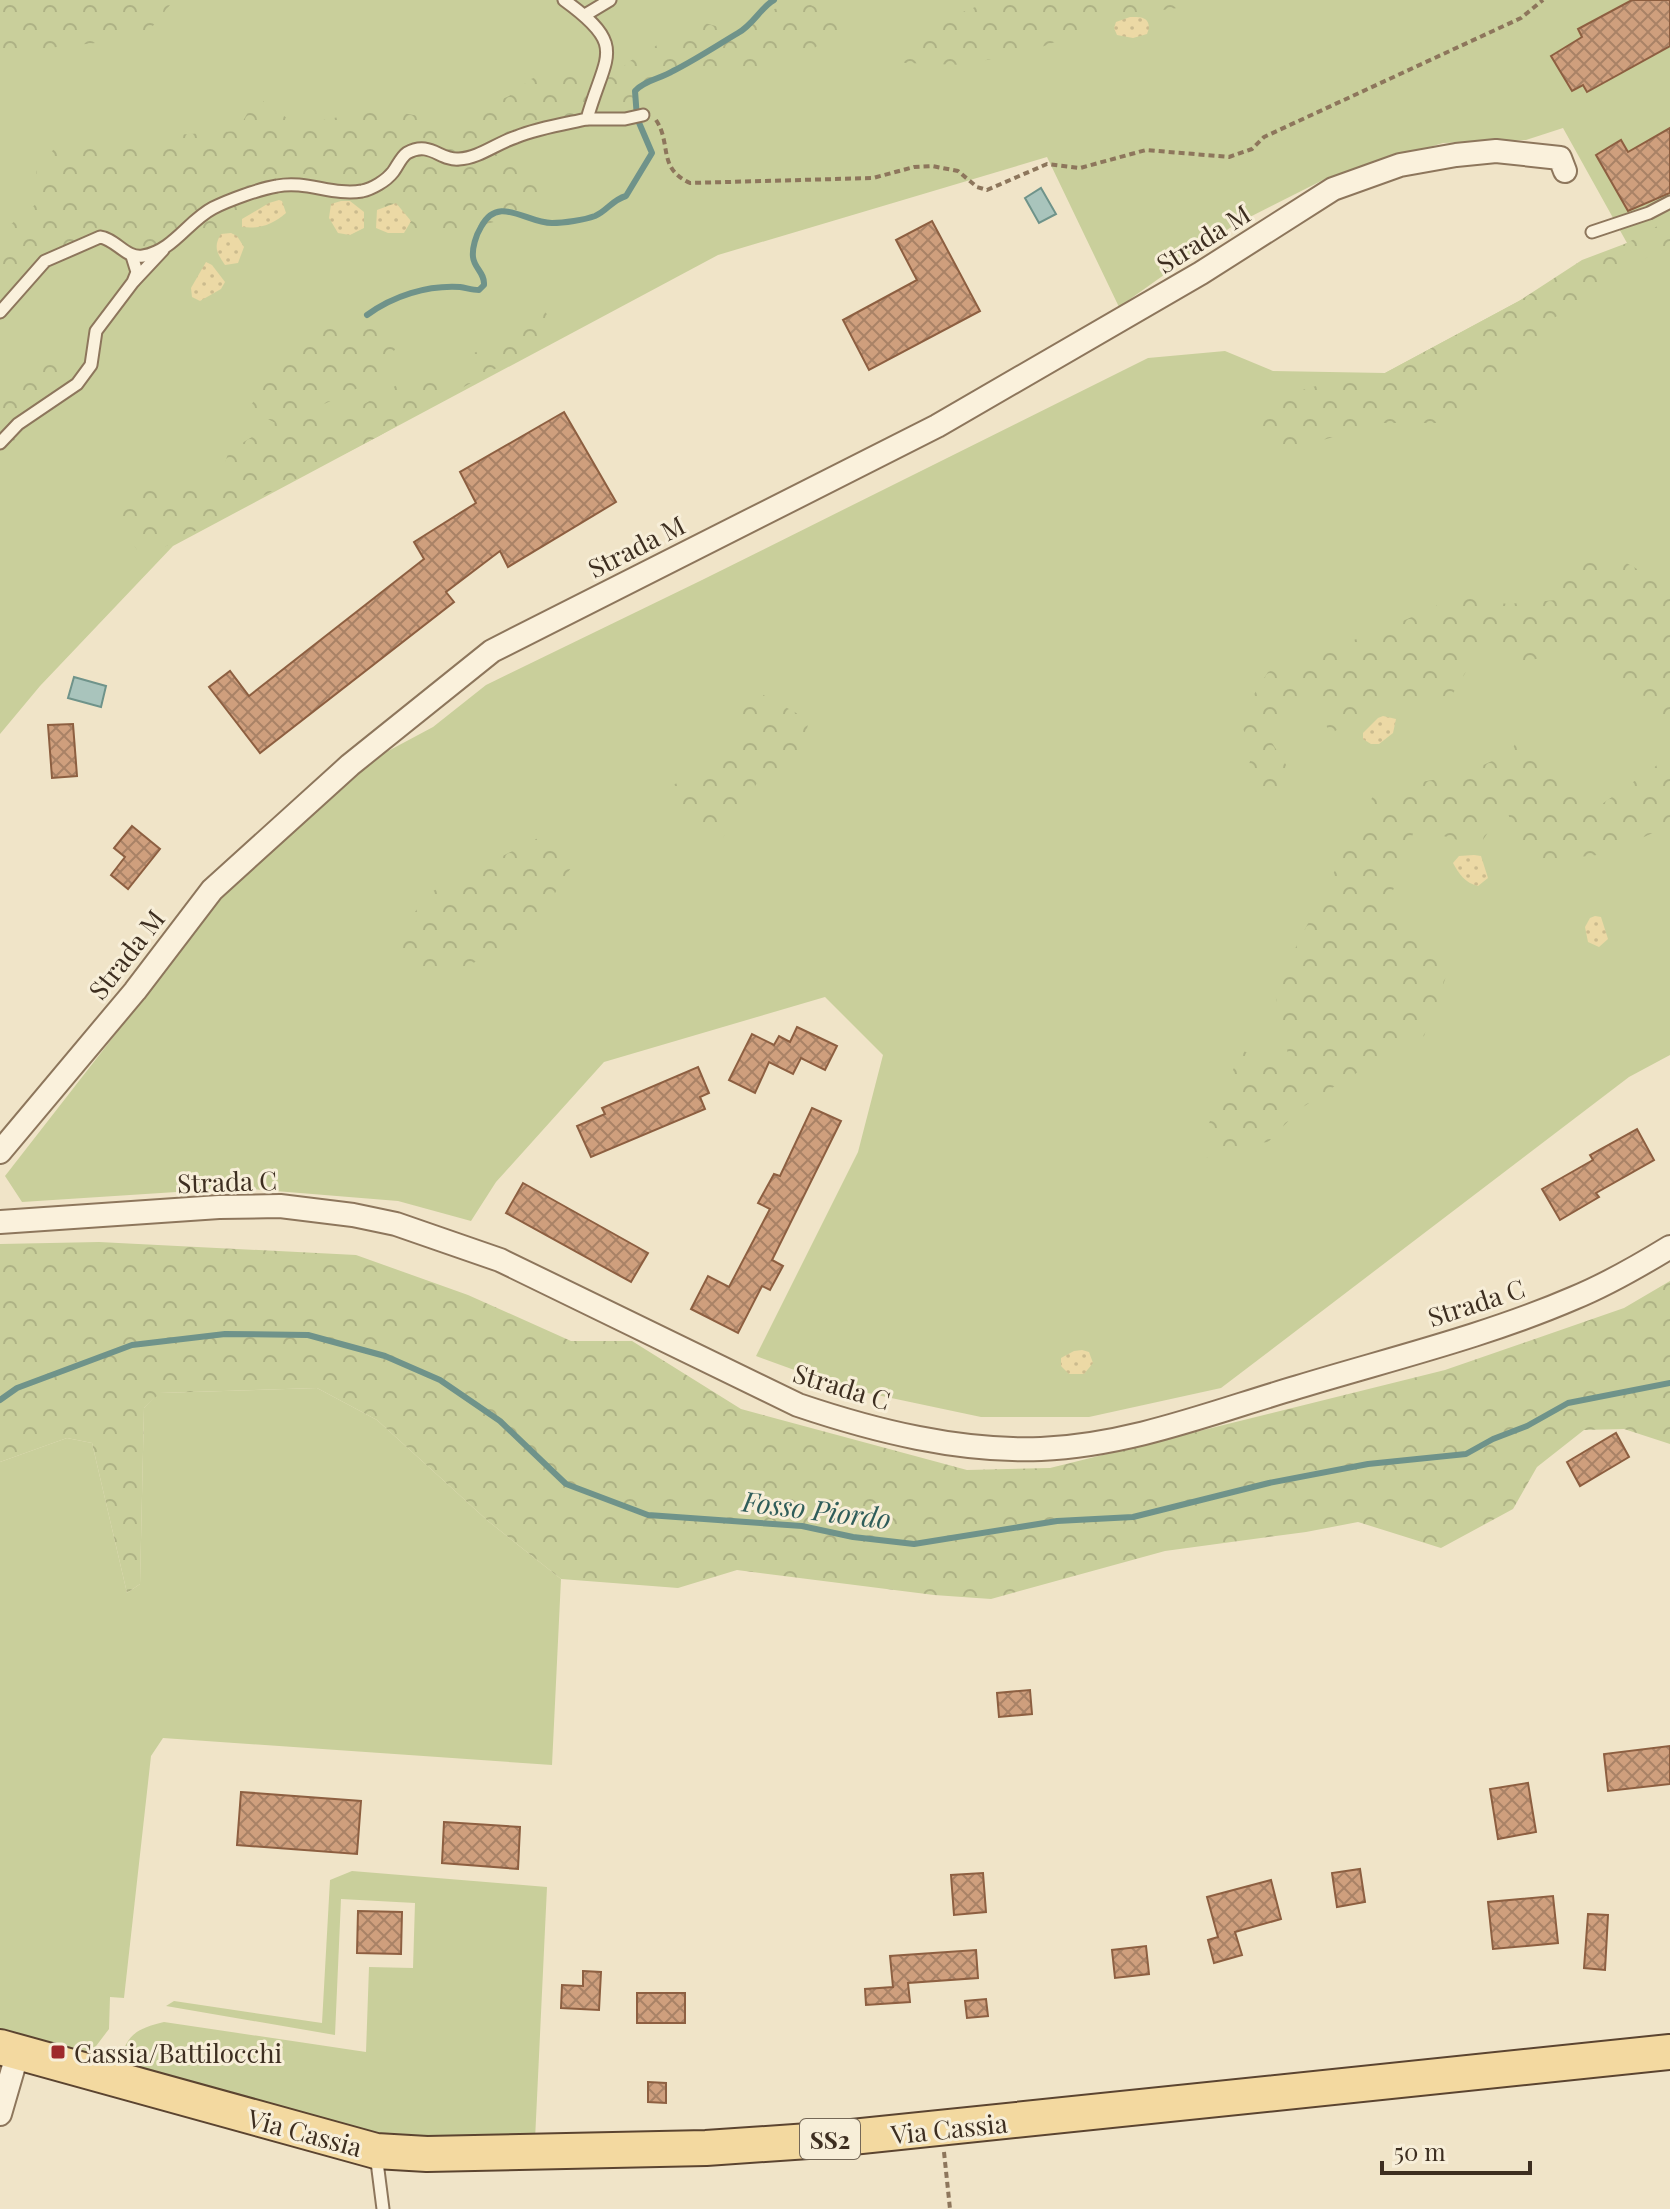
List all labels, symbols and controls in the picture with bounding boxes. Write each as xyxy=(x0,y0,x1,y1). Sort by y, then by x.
street label: Strada M xyxy=(1149,195,1257,281)
street label: Strada M xyxy=(581,507,691,585)
street label: Strada M xyxy=(80,902,172,1006)
street label: Strada C xyxy=(176,1162,278,1200)
street label: Strada C xyxy=(1423,1270,1529,1334)
street label: Strada C xyxy=(789,1355,895,1417)
water label: Fosso Piordo xyxy=(740,1481,893,1536)
place label: Cassia/Battilocchi xyxy=(74,2035,282,2070)
marker: Cassia/Battilocchi xyxy=(49,2043,67,2061)
street label: Via Cassia xyxy=(243,2100,366,2164)
street label: Via Cassia xyxy=(888,2104,1009,2152)
road number: SS2 xyxy=(800,2119,860,2159)
scale bar xyxy=(1382,2125,1530,2175)
text: 50 m xyxy=(1394,2135,1446,2167)

